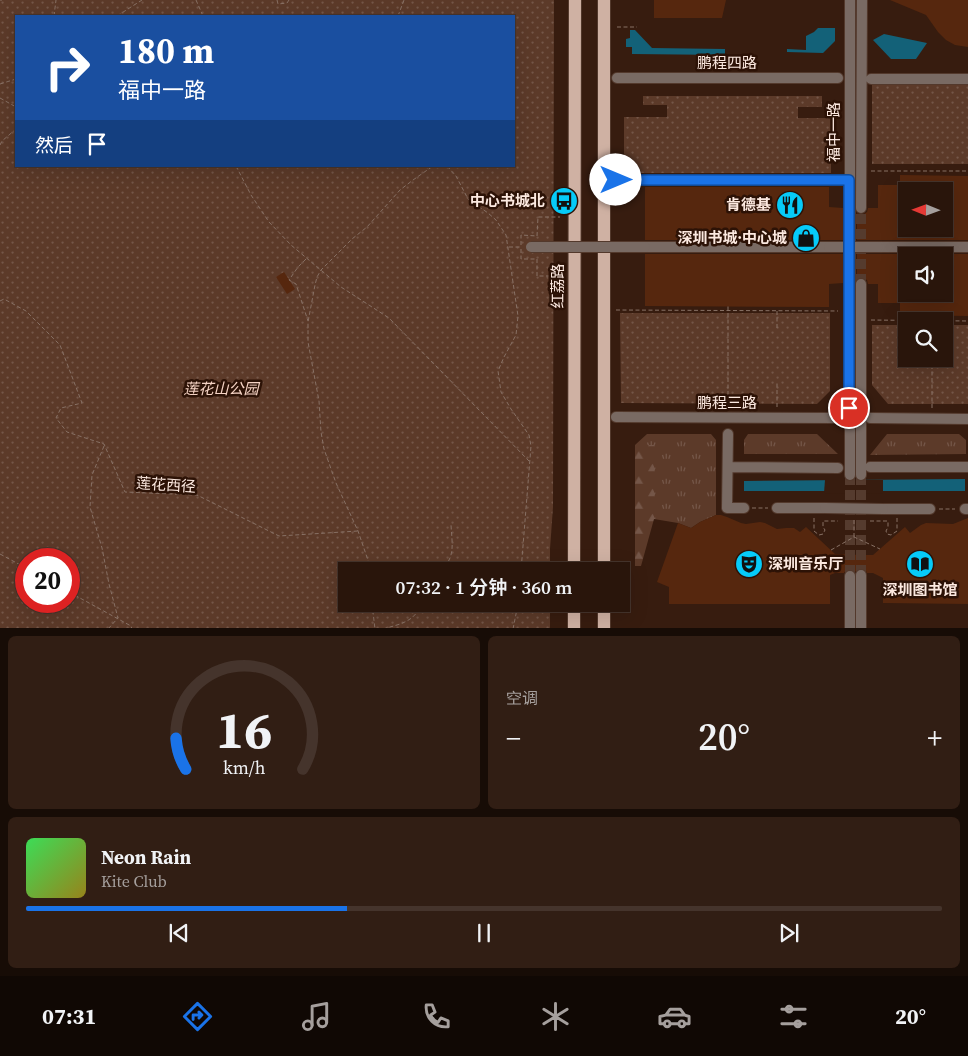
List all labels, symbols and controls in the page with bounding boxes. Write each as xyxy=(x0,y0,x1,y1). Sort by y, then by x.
text: 180 m xyxy=(118,27,214,75)
icon: right xyxy=(35,35,100,100)
street label: 鹏程四路 xyxy=(697,52,757,73)
text: 福中一路 xyxy=(118,75,206,105)
street label: 福中一路 xyxy=(823,102,844,162)
icon: arrive xyxy=(83,130,111,158)
text: 然后 xyxy=(35,132,73,158)
position arrow xyxy=(589,153,641,205)
north arrow xyxy=(898,182,952,238)
map controls xyxy=(898,182,953,367)
bus stop icon: 中心书城北 xyxy=(549,186,579,216)
place label: 中心书城北 xyxy=(470,190,545,211)
restaurant icon: 肯德基 xyxy=(775,190,805,220)
place label: 肯德基 xyxy=(726,194,771,215)
shop icon: 深圳书城·中心城 xyxy=(791,223,821,253)
place label: 深圳书城·中心城 xyxy=(677,227,787,248)
button: sound xyxy=(898,247,953,302)
street label: 红荔路 xyxy=(547,263,568,309)
button: search xyxy=(898,312,953,367)
park label: 莲花山公园 xyxy=(183,378,260,399)
pin xyxy=(828,387,870,429)
street label: 鹏程三路 xyxy=(697,392,757,413)
icon: arrive xyxy=(835,394,863,422)
street label: 莲花西径 xyxy=(135,472,197,497)
speed limit sign: 20 xyxy=(15,548,80,613)
theatre icon: 深圳音乐厅 xyxy=(734,549,764,579)
library icon: 深圳图书馆 xyxy=(905,549,935,579)
place label: 深圳音乐厅 xyxy=(768,553,843,574)
text: 07:32 · 1 分钟 · 360 m xyxy=(396,574,572,600)
place label: 深圳图书馆 xyxy=(882,579,958,600)
text: 空调 xyxy=(506,687,538,709)
text: 16 xyxy=(216,694,272,765)
text: 20° xyxy=(698,711,750,763)
text: − xyxy=(506,719,521,757)
text: + xyxy=(927,719,942,757)
text: km/h xyxy=(223,755,266,780)
text: Neon Rain xyxy=(101,844,191,870)
text: Kite Club xyxy=(101,870,167,892)
icon: previous xyxy=(165,919,193,947)
icon: pause xyxy=(470,919,498,947)
icon: next xyxy=(775,919,803,947)
icon: directions xyxy=(180,999,215,1034)
icon: music xyxy=(299,999,334,1034)
icon: phone xyxy=(419,999,454,1034)
icon: climate xyxy=(538,999,573,1034)
icon: car xyxy=(657,999,692,1034)
icon: filters xyxy=(776,999,811,1034)
text: 07:31 xyxy=(42,1001,96,1031)
text: 20° xyxy=(895,1001,926,1031)

